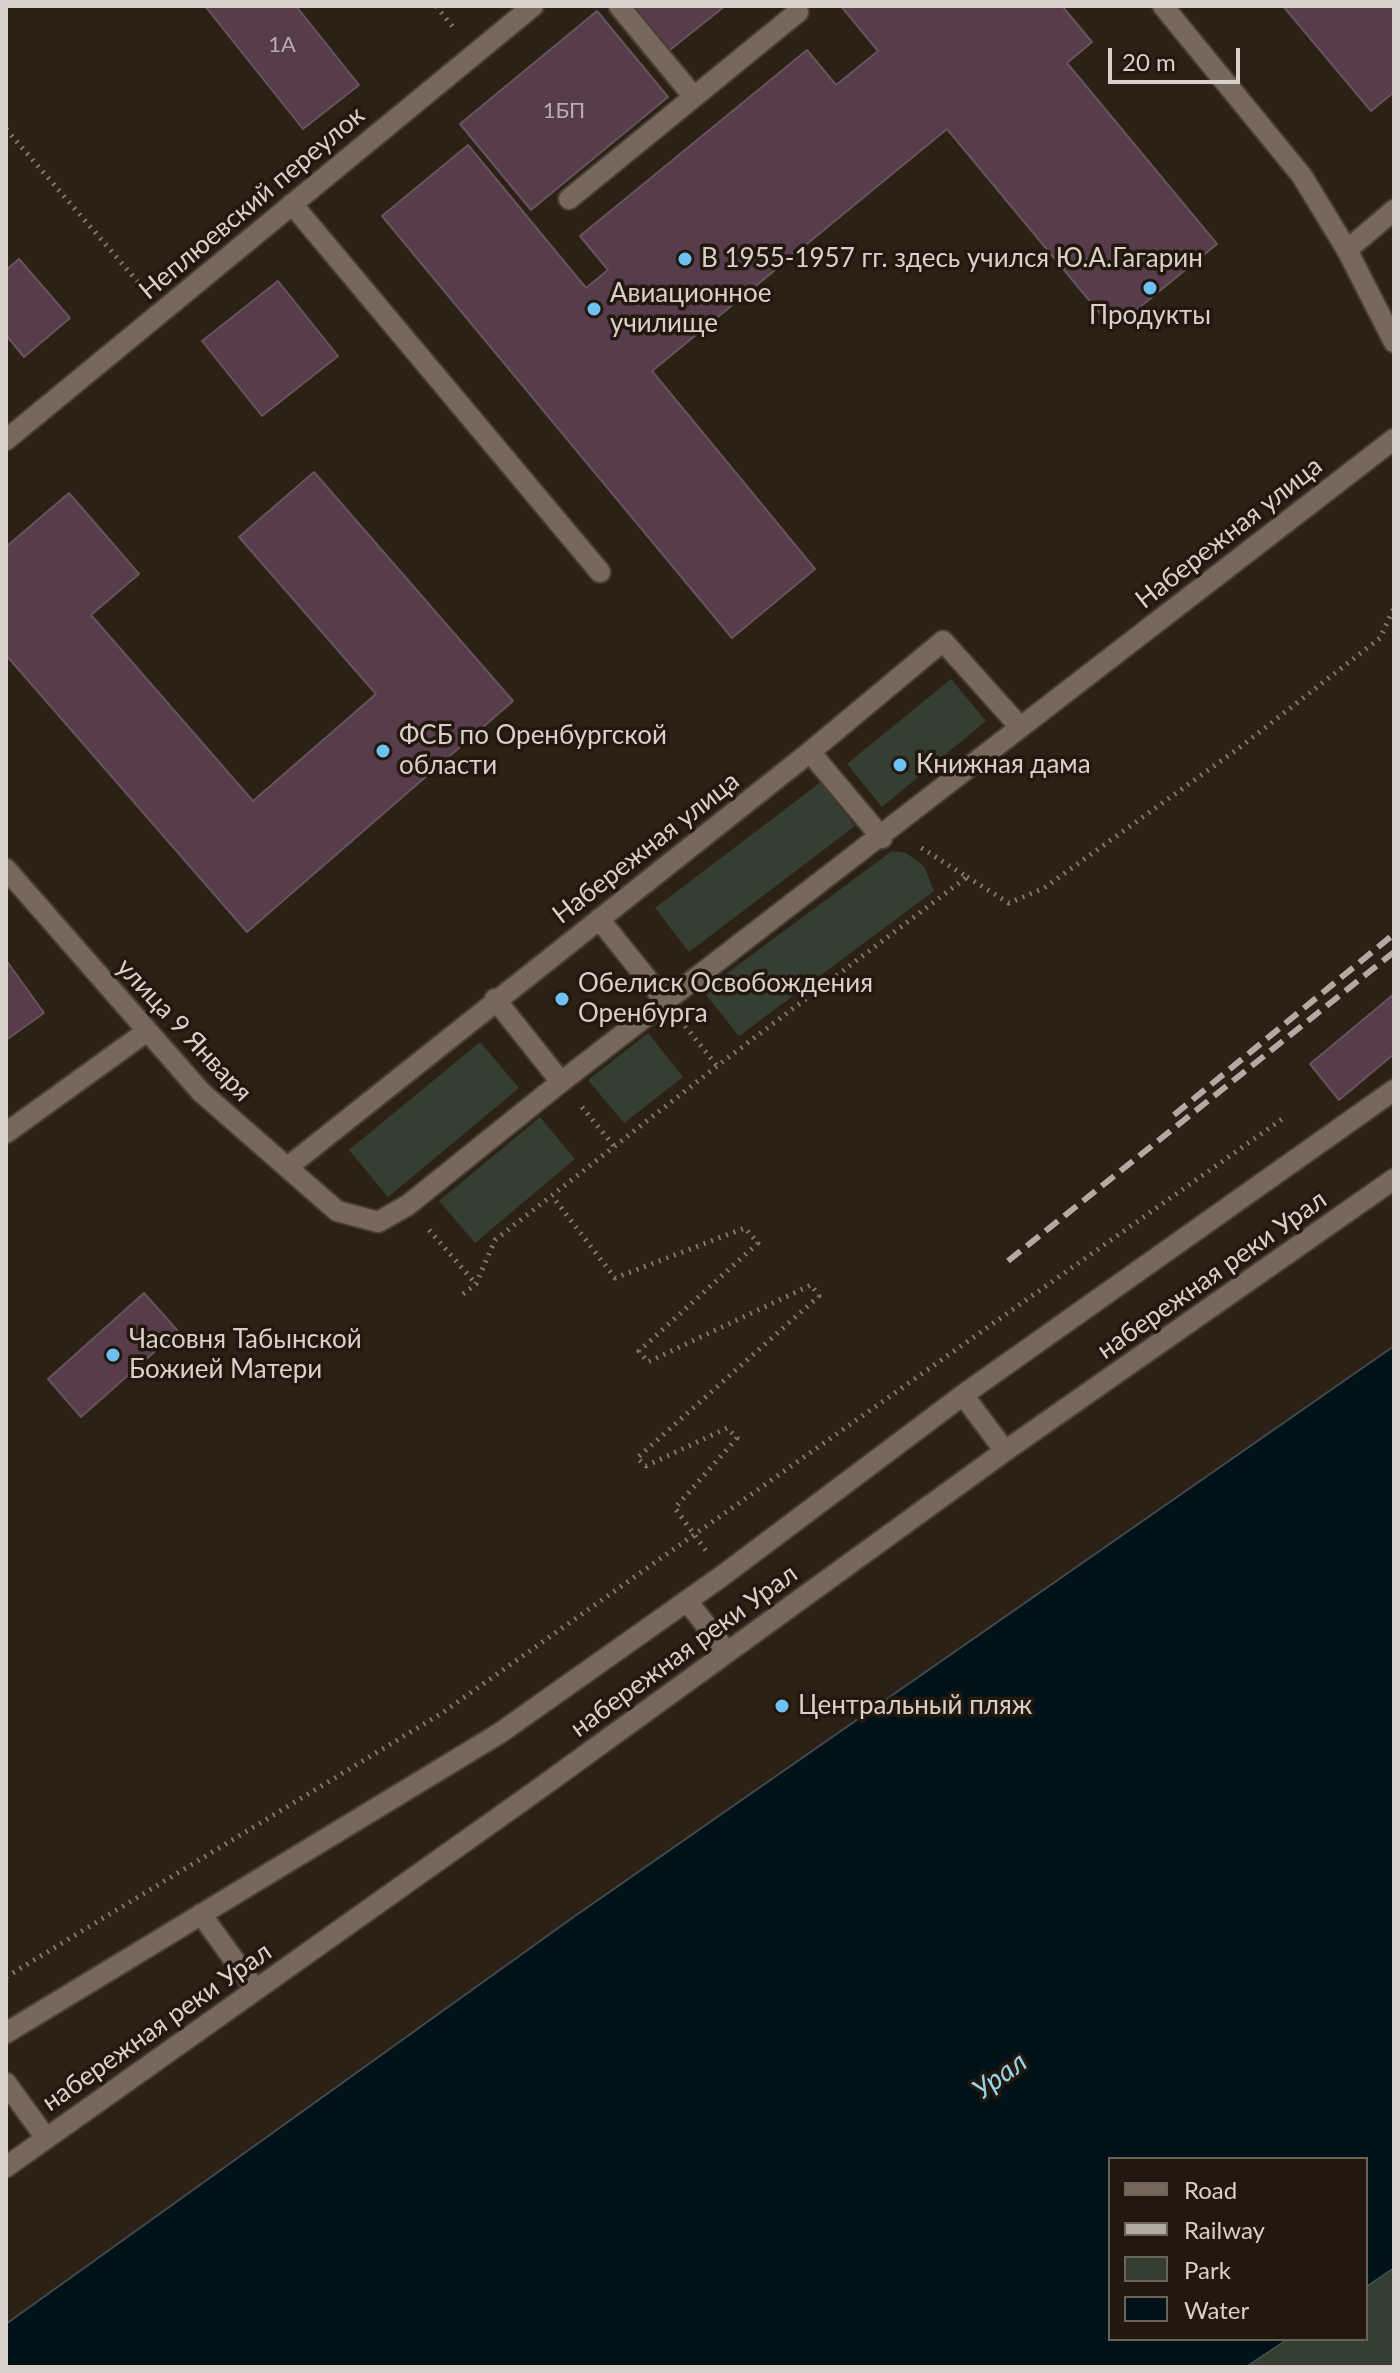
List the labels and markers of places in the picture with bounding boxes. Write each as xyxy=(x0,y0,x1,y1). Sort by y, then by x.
place label: В 1955-1957 гг. здесь учился Ю.А.Гагарин xyxy=(701,243,1203,275)
marker: В 1955-1957 гг. здесь учился Ю.А.Гагарин xyxy=(676,250,694,268)
place label: Авиационное училище xyxy=(610,278,771,340)
marker: Продукты xyxy=(1141,279,1159,297)
marker: Авиационное училище xyxy=(585,300,603,318)
place label: Продукты xyxy=(1089,300,1211,332)
place label: ФСБ по Оренбургской области xyxy=(399,720,667,782)
marker: ФСБ по Оренбургской области xyxy=(374,742,392,760)
place label: Книжная дама xyxy=(916,749,1091,781)
marker: Книжная дама xyxy=(891,756,909,774)
place label: Обелиск Освобождения Оренбурга xyxy=(578,968,873,1030)
marker: Обелиск Освобождения Оренбурга xyxy=(553,990,571,1008)
place label: Часовня Табынской Божией Матери xyxy=(129,1324,362,1386)
marker: Часовня Табынской Божией Матери xyxy=(104,1346,122,1364)
place label: Центральный пляж xyxy=(798,1690,1032,1722)
marker: Центральный пляж xyxy=(773,1697,791,1715)

